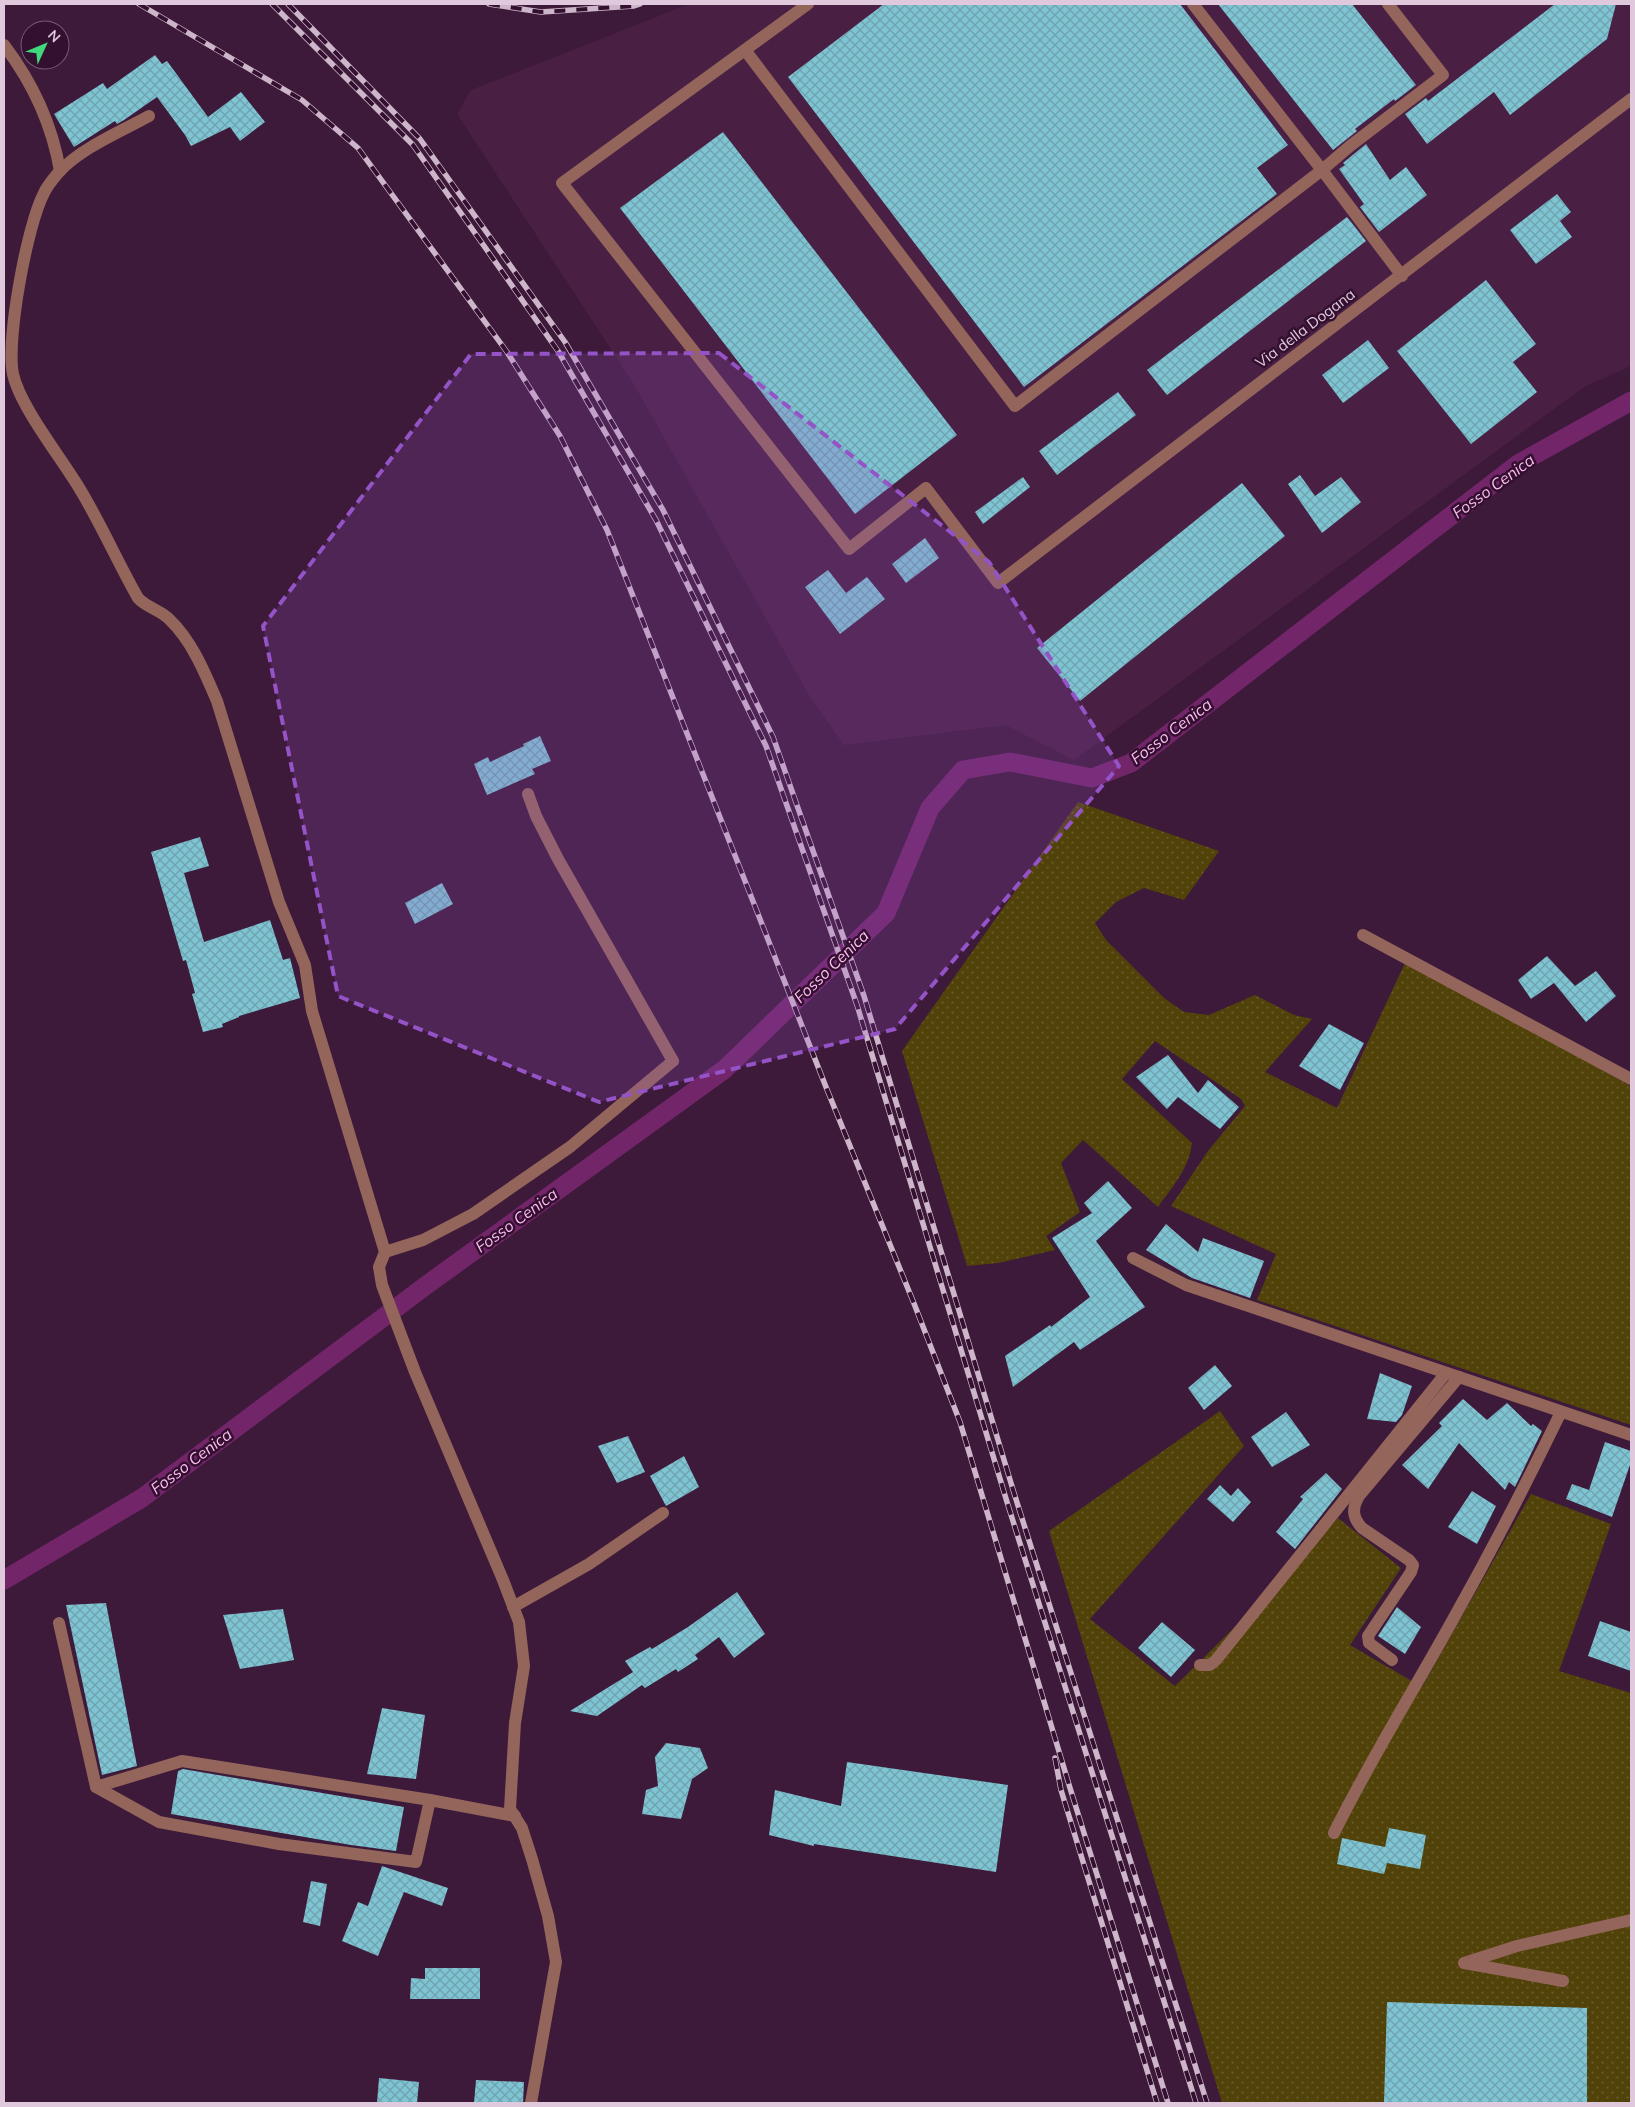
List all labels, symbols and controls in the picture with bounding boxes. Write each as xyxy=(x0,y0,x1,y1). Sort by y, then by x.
north arrow xyxy=(20,20,70,70)
text: N xyxy=(44,26,64,46)
street label: Via della Dogana xyxy=(1251,284,1359,372)
water label: Fosso Cenica xyxy=(1448,449,1538,523)
water label: Fosso Cenica xyxy=(1126,694,1216,768)
water label: Fosso Cenica xyxy=(789,925,873,1007)
water label: Fosso Cenica xyxy=(471,1183,561,1257)
water label: Fosso Cenica xyxy=(146,1424,236,1498)

